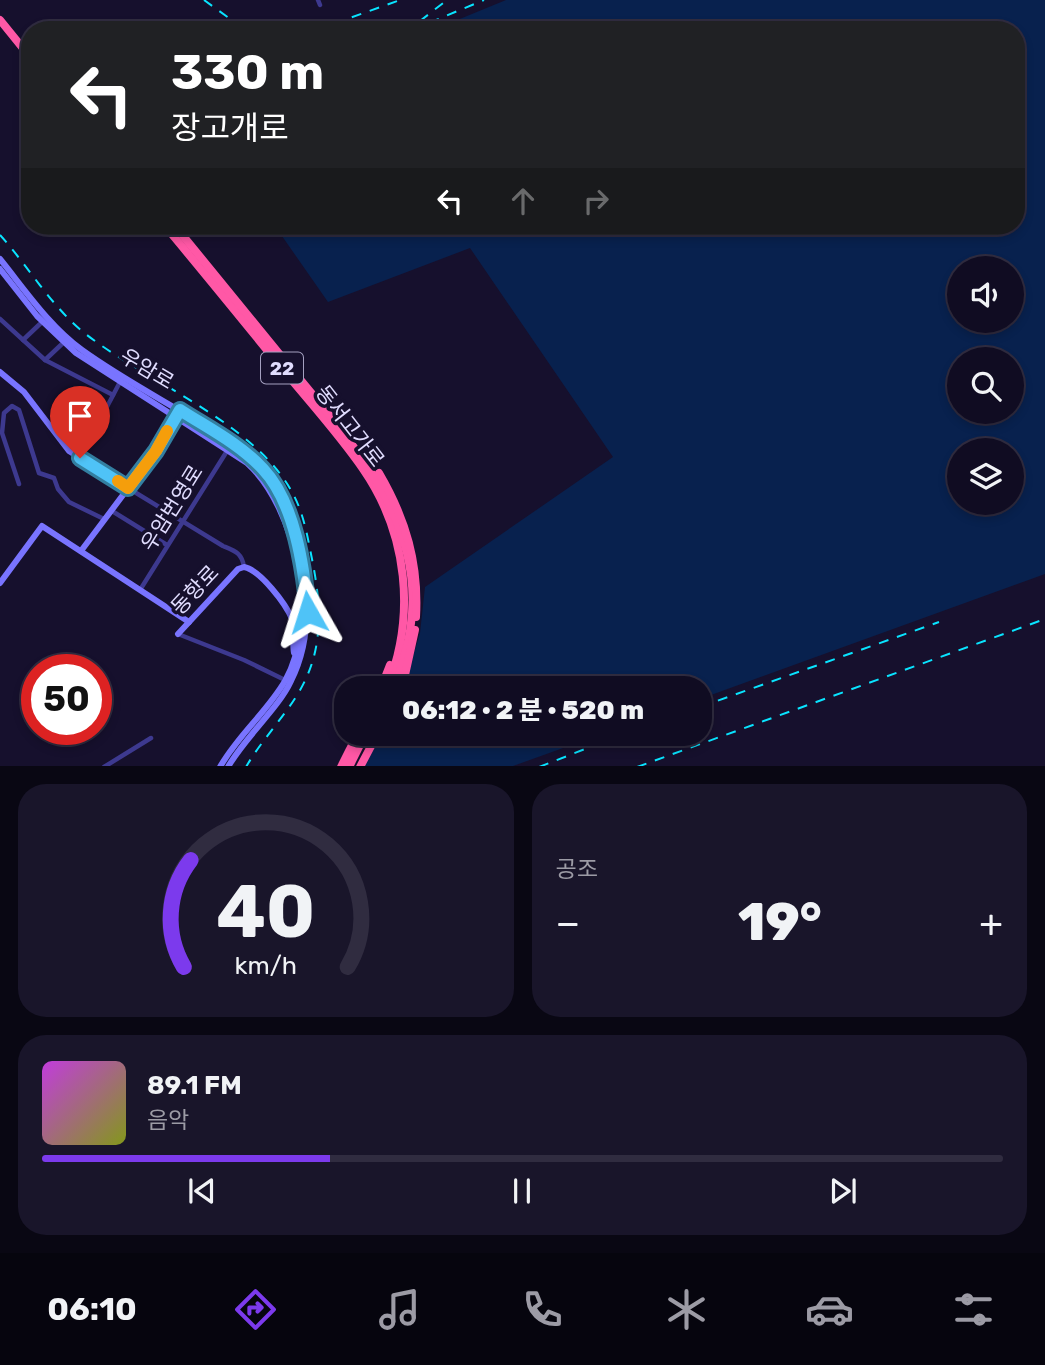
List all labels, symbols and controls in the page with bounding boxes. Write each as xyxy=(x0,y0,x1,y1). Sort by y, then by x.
text: 330 m xyxy=(171,43,324,101)
icon: left xyxy=(56,49,147,140)
text: 장고개로 xyxy=(171,109,289,147)
icon: left xyxy=(431,182,469,220)
icon: ahead xyxy=(504,182,542,220)
icon: right xyxy=(577,182,615,220)
map controls xyxy=(947,256,1024,515)
button: sound xyxy=(947,256,1024,333)
street label: 우암로 xyxy=(116,343,179,394)
button: search xyxy=(947,347,1024,424)
road number: 22 xyxy=(261,352,303,384)
street label: 동서고가로 xyxy=(311,380,390,471)
pin xyxy=(50,386,110,458)
icon: arrive xyxy=(61,397,99,435)
button: layers xyxy=(947,438,1024,515)
street label: 우암번영로 xyxy=(135,460,208,555)
street label: 동항로 xyxy=(166,560,224,619)
position arrow xyxy=(271,575,345,649)
speed limit sign: 50 xyxy=(21,654,112,745)
text: 06:12 · 2 분 · 520 m xyxy=(402,695,644,726)
text: 공조 xyxy=(556,855,598,883)
text: 40 xyxy=(216,869,315,955)
text: 19° xyxy=(738,891,822,953)
text: − xyxy=(556,900,580,946)
text: + xyxy=(979,900,1003,946)
text: km/h xyxy=(235,950,297,979)
text: 89.1 FM xyxy=(147,1070,242,1101)
text: 음악 xyxy=(147,1106,189,1134)
icon: previous xyxy=(183,1172,221,1210)
icon: pause xyxy=(503,1172,541,1210)
icon: next xyxy=(824,1172,862,1210)
icon: directions xyxy=(231,1285,280,1334)
icon: music xyxy=(375,1285,424,1334)
icon: phone xyxy=(518,1285,567,1334)
icon: climate xyxy=(662,1285,711,1334)
icon: car xyxy=(805,1285,854,1334)
icon: filters xyxy=(949,1285,998,1334)
text: 06:10 xyxy=(47,1290,137,1328)

